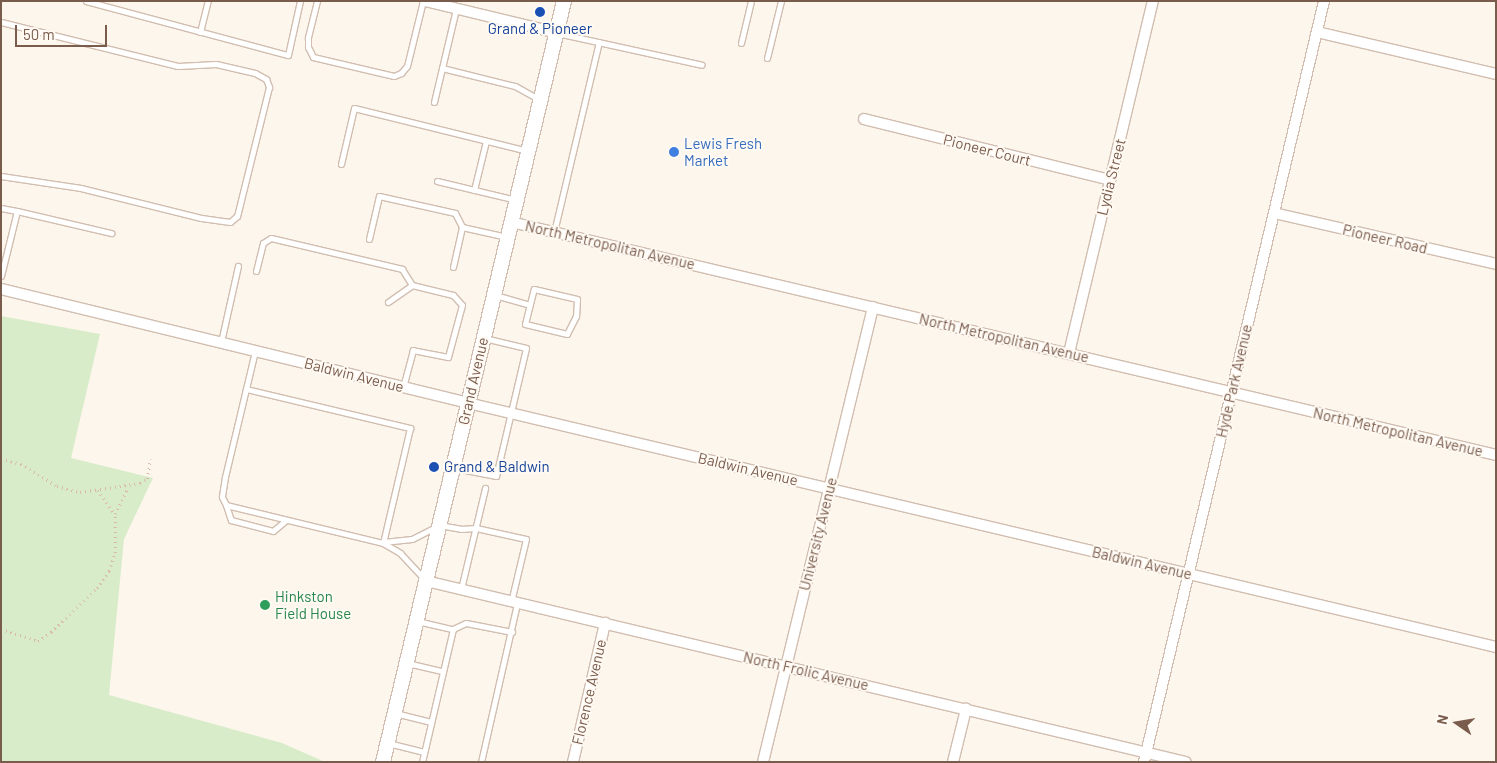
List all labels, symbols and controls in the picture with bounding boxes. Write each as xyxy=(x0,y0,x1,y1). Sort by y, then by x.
marker: Grand & Pioneer xyxy=(534,6,546,18)
scale bar xyxy=(18,15,110,47)
place label: Grand & Pioneer xyxy=(488,20,592,38)
text: 50 m xyxy=(23,25,55,43)
street label: Pioneer Court xyxy=(941,130,1033,170)
place label: Lewis Fresh Market xyxy=(684,134,762,169)
street label: Lydia Street xyxy=(1093,137,1129,217)
marker: Lewis Fresh Market xyxy=(668,146,680,158)
street label: North Metropolitan Avenue xyxy=(523,217,697,273)
street label: Pioneer Road xyxy=(1341,221,1429,257)
street label: North Metropolitan Avenue xyxy=(917,310,1091,366)
street label: Hyde Park Avenue xyxy=(1212,323,1256,439)
street label: Grand Avenue xyxy=(454,336,492,426)
street label: Baldwin Avenue xyxy=(302,354,406,396)
street label: North Metropolitan Avenue xyxy=(1311,404,1485,460)
street label: Baldwin Avenue xyxy=(696,449,800,489)
place label: Grand & Baldwin xyxy=(444,458,550,476)
marker: Grand & Baldwin xyxy=(428,461,440,473)
street label: University Avenue xyxy=(795,476,841,592)
street label: Baldwin Avenue xyxy=(1090,543,1194,583)
place label: Hinkston Field House xyxy=(275,587,351,622)
marker: Hinkston Field House xyxy=(259,599,271,611)
street label: Florence Avenue xyxy=(568,637,610,747)
street label: North Frolic Avenue xyxy=(742,648,870,694)
north arrow xyxy=(1432,698,1482,748)
text: N xyxy=(1433,713,1451,726)

